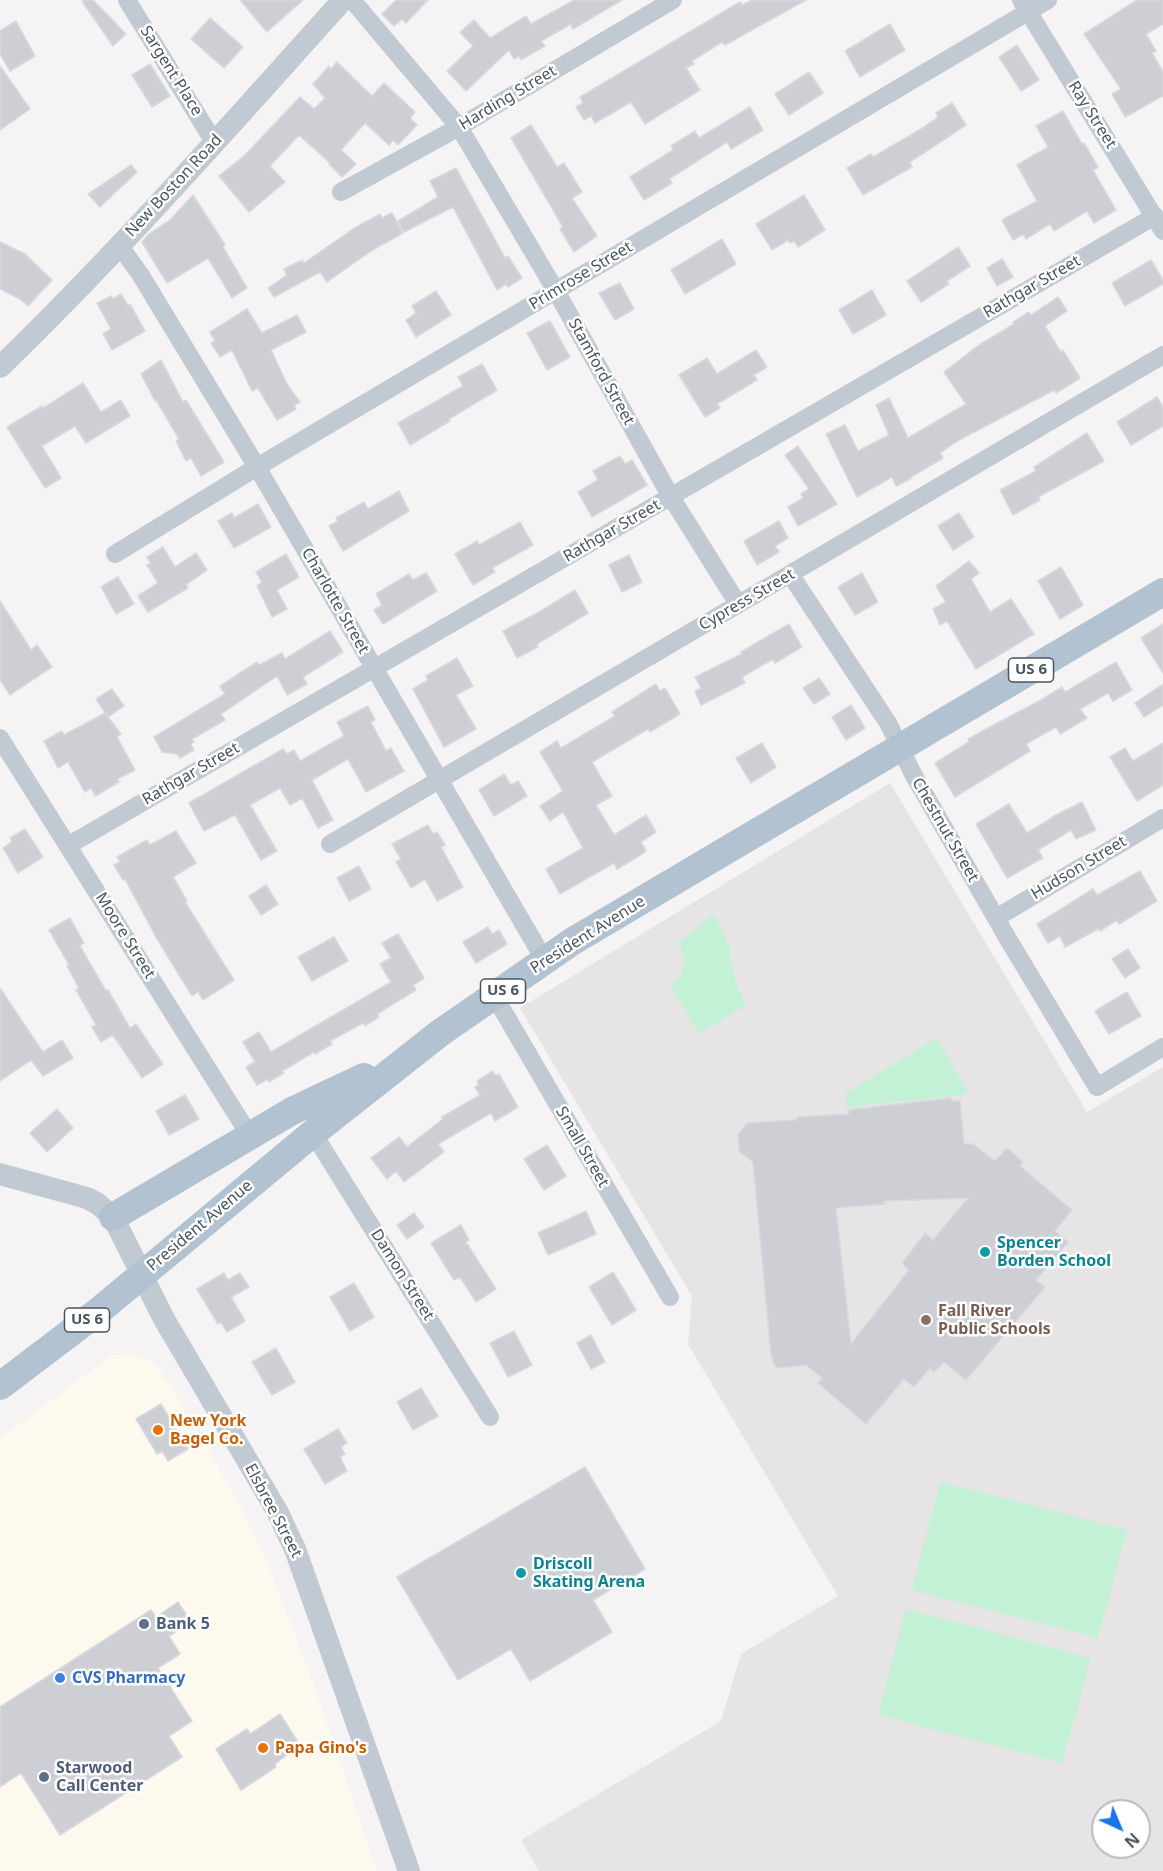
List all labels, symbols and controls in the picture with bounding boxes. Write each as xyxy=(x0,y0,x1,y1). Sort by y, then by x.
street label: Sargent Place xyxy=(136,22,206,120)
street label: Harding Street xyxy=(456,62,560,134)
street label: Ray Street xyxy=(1064,78,1120,152)
street label: New Boston Road xyxy=(122,131,226,241)
street label: Primrose Street xyxy=(526,238,636,314)
street label: Rathgar Street xyxy=(980,251,1084,323)
street label: Stamford Street xyxy=(564,315,638,429)
street label: Rathgar Street xyxy=(560,495,664,567)
street label: Charlotte Street xyxy=(297,545,373,657)
street label: Cypress Street xyxy=(696,565,798,635)
road number: US 6 xyxy=(1008,658,1054,682)
street label: Rathgar Street xyxy=(139,738,243,810)
street label: Chestnut Street xyxy=(907,775,983,885)
street label: Hudson Street xyxy=(1028,832,1130,904)
street label: Moore Street xyxy=(91,889,159,983)
street label: President Avenue xyxy=(527,892,649,978)
road number: US 6 xyxy=(480,979,526,1003)
street label: Small Street xyxy=(551,1103,613,1191)
street label: President Avenue xyxy=(143,1176,257,1276)
street label: Damon Street xyxy=(366,1226,438,1324)
place label: Spencer Borden School xyxy=(997,1233,1111,1271)
marker: Spencer Borden School xyxy=(978,1245,992,1259)
place label: Fall River Public Schools xyxy=(938,1301,1051,1339)
road number: US 6 xyxy=(64,1308,110,1332)
marker: Fall River Public Schools xyxy=(919,1313,933,1327)
place label: New York Bagel Co. xyxy=(170,1411,246,1449)
marker: New York Bagel Co. xyxy=(151,1423,165,1437)
street label: Elsbree Street xyxy=(240,1461,306,1561)
place label: Driscoll Skating Arena xyxy=(533,1554,645,1592)
marker: Driscoll Skating Arena xyxy=(514,1566,528,1580)
place label: Bank 5 xyxy=(156,1614,210,1634)
marker: Bank 5 xyxy=(137,1617,151,1631)
place label: CVS Pharmacy xyxy=(72,1668,185,1688)
marker: CVS Pharmacy xyxy=(53,1671,67,1685)
place label: Papa Gino's xyxy=(275,1738,367,1758)
marker: Papa Gino's xyxy=(256,1741,270,1755)
place label: Starwood Call Center xyxy=(56,1758,143,1796)
marker: Starwood Call Center xyxy=(37,1770,51,1784)
north arrow xyxy=(1091,1799,1151,1859)
text: N xyxy=(1120,1828,1144,1853)

